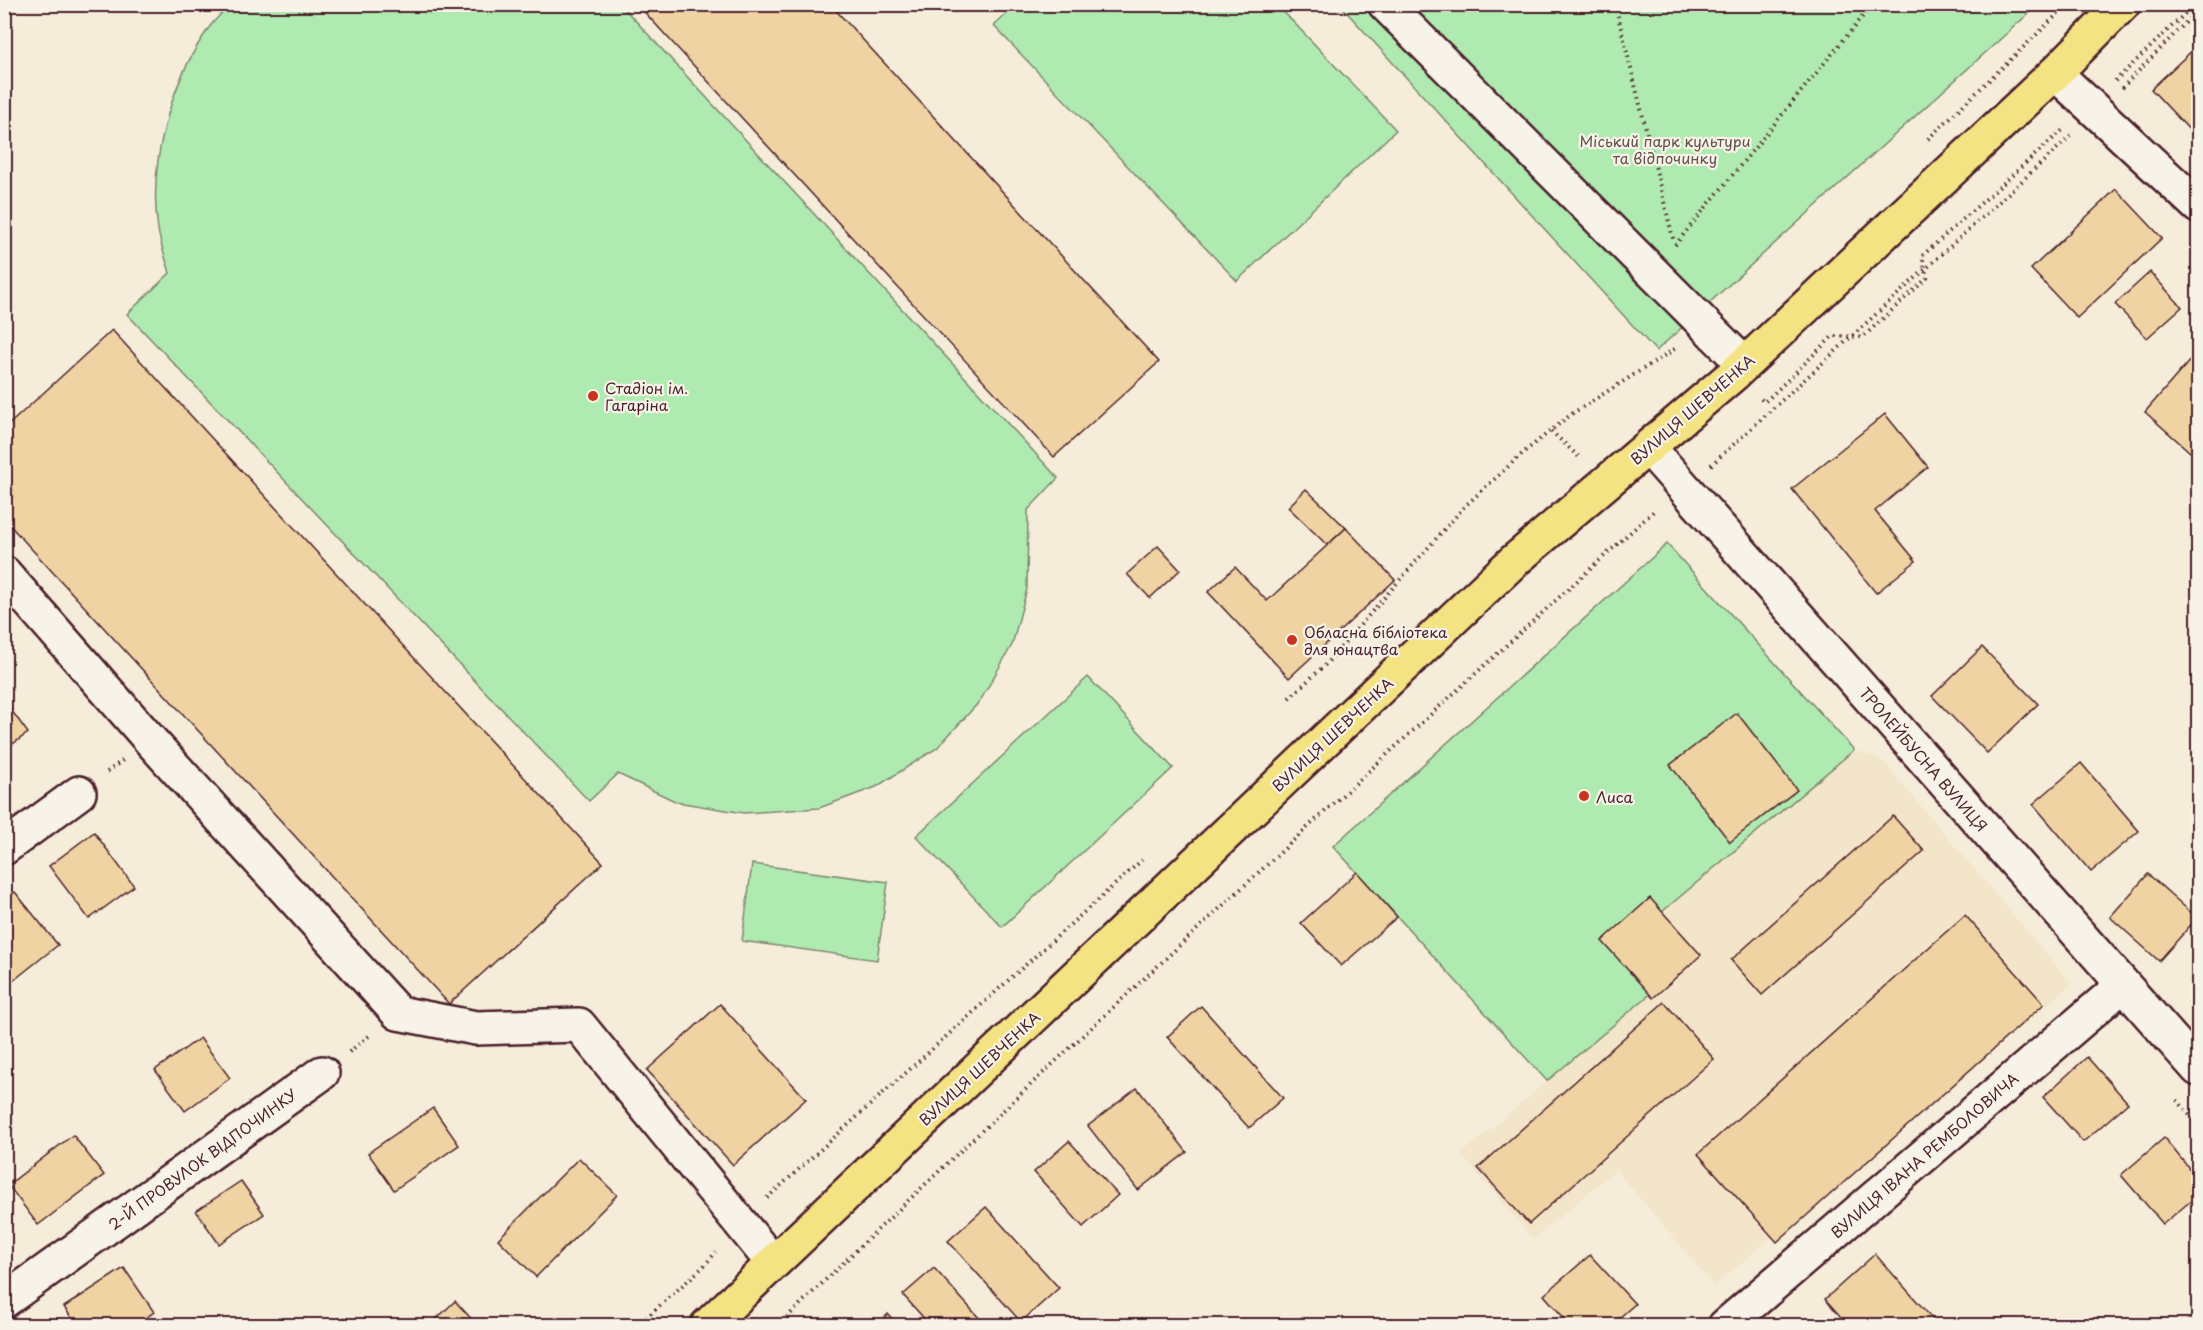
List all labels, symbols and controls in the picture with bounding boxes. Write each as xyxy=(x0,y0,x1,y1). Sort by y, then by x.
park label: Міський парк культури та відпочинку xyxy=(1579,129,1751,169)
street label: ВУЛИЦЯ ШЕВЧЕНКА xyxy=(1625,348,1759,470)
place label: Стадіон ім. Гагаріна xyxy=(605,376,688,416)
marker: Стадіон ім. Гагаріна xyxy=(586,389,600,403)
place label: Обласна бібліотека для юнацтва xyxy=(1304,620,1448,660)
marker: Обласна бібліотека для юнацтва xyxy=(1285,633,1299,647)
street label: ВУЛИЦЯ ШЕВЧЕНКА xyxy=(1266,672,1398,796)
street label: ТРОЛЕЙБУСНА ВУЛИЦЯ xyxy=(1855,682,1993,836)
place label: Лиса xyxy=(1596,785,1634,808)
marker: Лиса xyxy=(1577,789,1591,803)
street label: ВУЛИЦЯ ШЕВЧЕНКА xyxy=(913,1006,1045,1130)
street label: ВУЛИЦЯ ІВАНА РЕМБОЛОВИЧА xyxy=(1825,1067,2023,1243)
street label: 2-Й ПРОВУЛОК ВІДПОЧИНКУ xyxy=(103,1083,301,1235)

